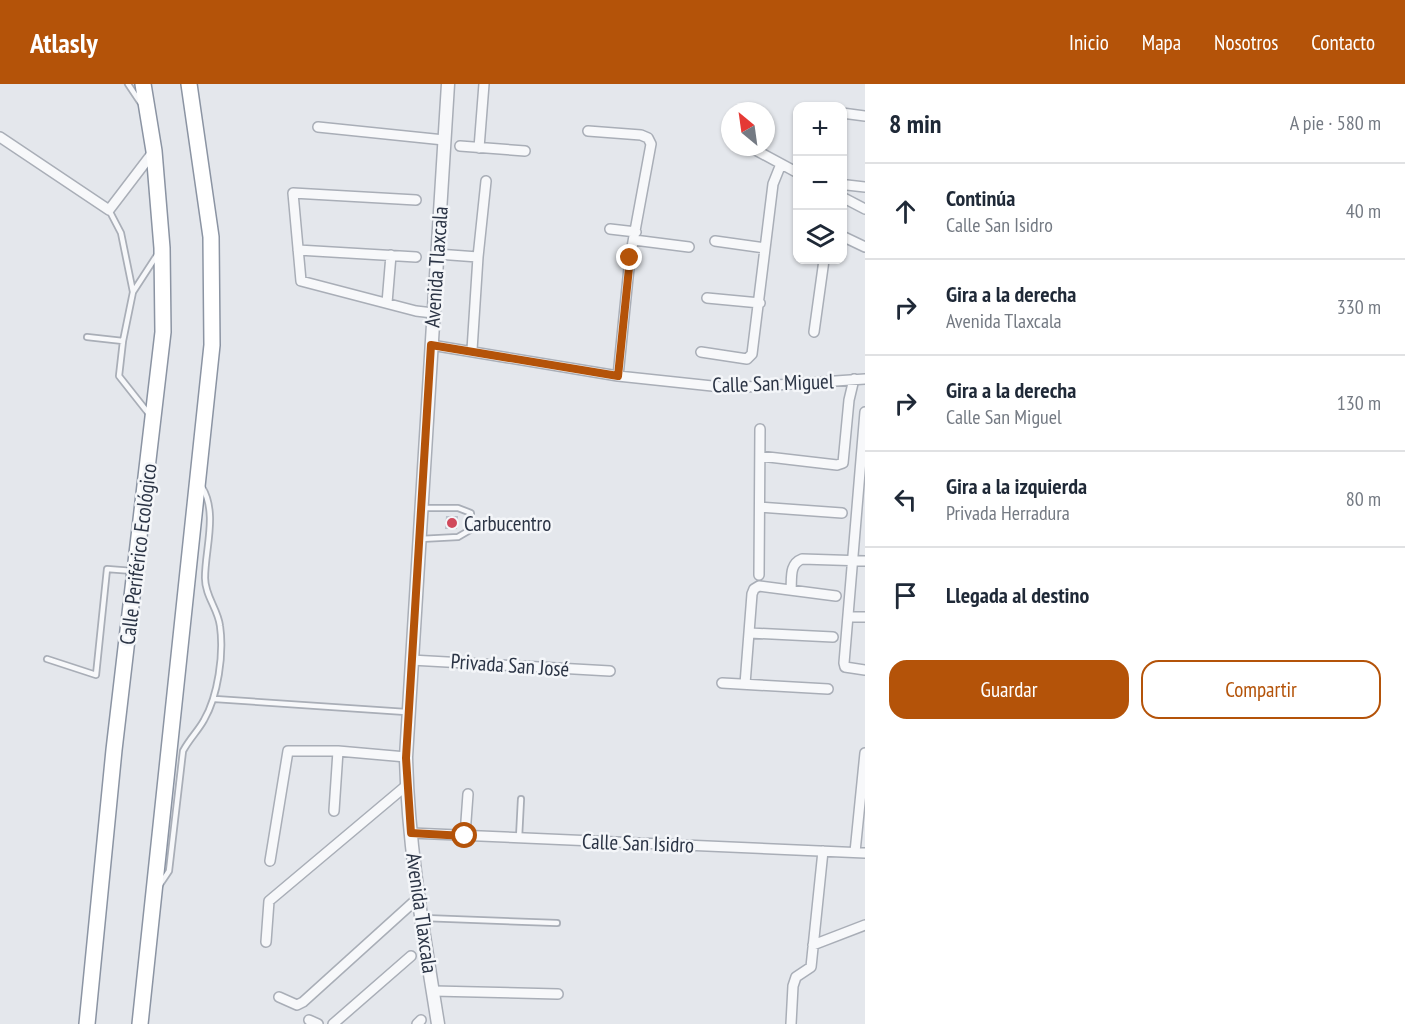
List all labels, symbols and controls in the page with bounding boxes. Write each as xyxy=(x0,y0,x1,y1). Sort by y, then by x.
text: Atlasly xyxy=(30,24,98,61)
text: Inicio xyxy=(1069,29,1109,56)
text: Mapa xyxy=(1142,29,1181,56)
text: Nosotros xyxy=(1214,29,1278,56)
text: Contacto xyxy=(1311,29,1375,56)
north arrow xyxy=(721,102,775,156)
map controls xyxy=(793,102,847,264)
button: + xyxy=(793,102,847,156)
text: 8 min xyxy=(889,107,942,140)
text: A pie · 580 m xyxy=(1290,110,1381,136)
button: − xyxy=(793,156,847,210)
text: Continúa xyxy=(946,184,1015,212)
icon: ahead xyxy=(889,195,922,228)
text: 40 m xyxy=(1346,198,1381,224)
street label: Avenida Tlaxcala xyxy=(418,206,454,328)
button: layers xyxy=(793,210,847,264)
text: Calle San Isidro xyxy=(946,212,1053,238)
route end xyxy=(616,244,642,270)
text: Gira a la derecha xyxy=(946,280,1076,308)
icon: right xyxy=(889,291,922,324)
text: 330 m xyxy=(1337,294,1381,320)
text: Avenida Tlaxcala xyxy=(946,308,1062,334)
street label: Calle San Miguel xyxy=(712,367,834,399)
text: Gira a la derecha xyxy=(946,376,1076,404)
icon: right xyxy=(889,387,922,420)
text: 130 m xyxy=(1337,390,1381,416)
text: Calle San Miguel xyxy=(946,404,1062,430)
street label: Calle Periférico Ecológico xyxy=(113,462,163,646)
text: Gira a la izquierda xyxy=(946,472,1087,500)
icon: left xyxy=(889,483,922,516)
text: 80 m xyxy=(1346,486,1381,512)
text: Privada Herradura xyxy=(946,500,1070,526)
place label: Carbucentro xyxy=(464,510,551,537)
marker: Carbucentro xyxy=(445,516,459,530)
icon: arrive xyxy=(889,579,922,612)
text: Llegada al destino xyxy=(946,581,1089,609)
street label: Privada San José xyxy=(450,647,570,683)
button: Guardar xyxy=(889,660,1129,719)
button: Compartir xyxy=(1141,660,1381,719)
route start xyxy=(451,822,477,848)
street label: Calle San Isidro xyxy=(581,828,695,858)
street label: Avenida Tlaxcala xyxy=(400,851,444,975)

